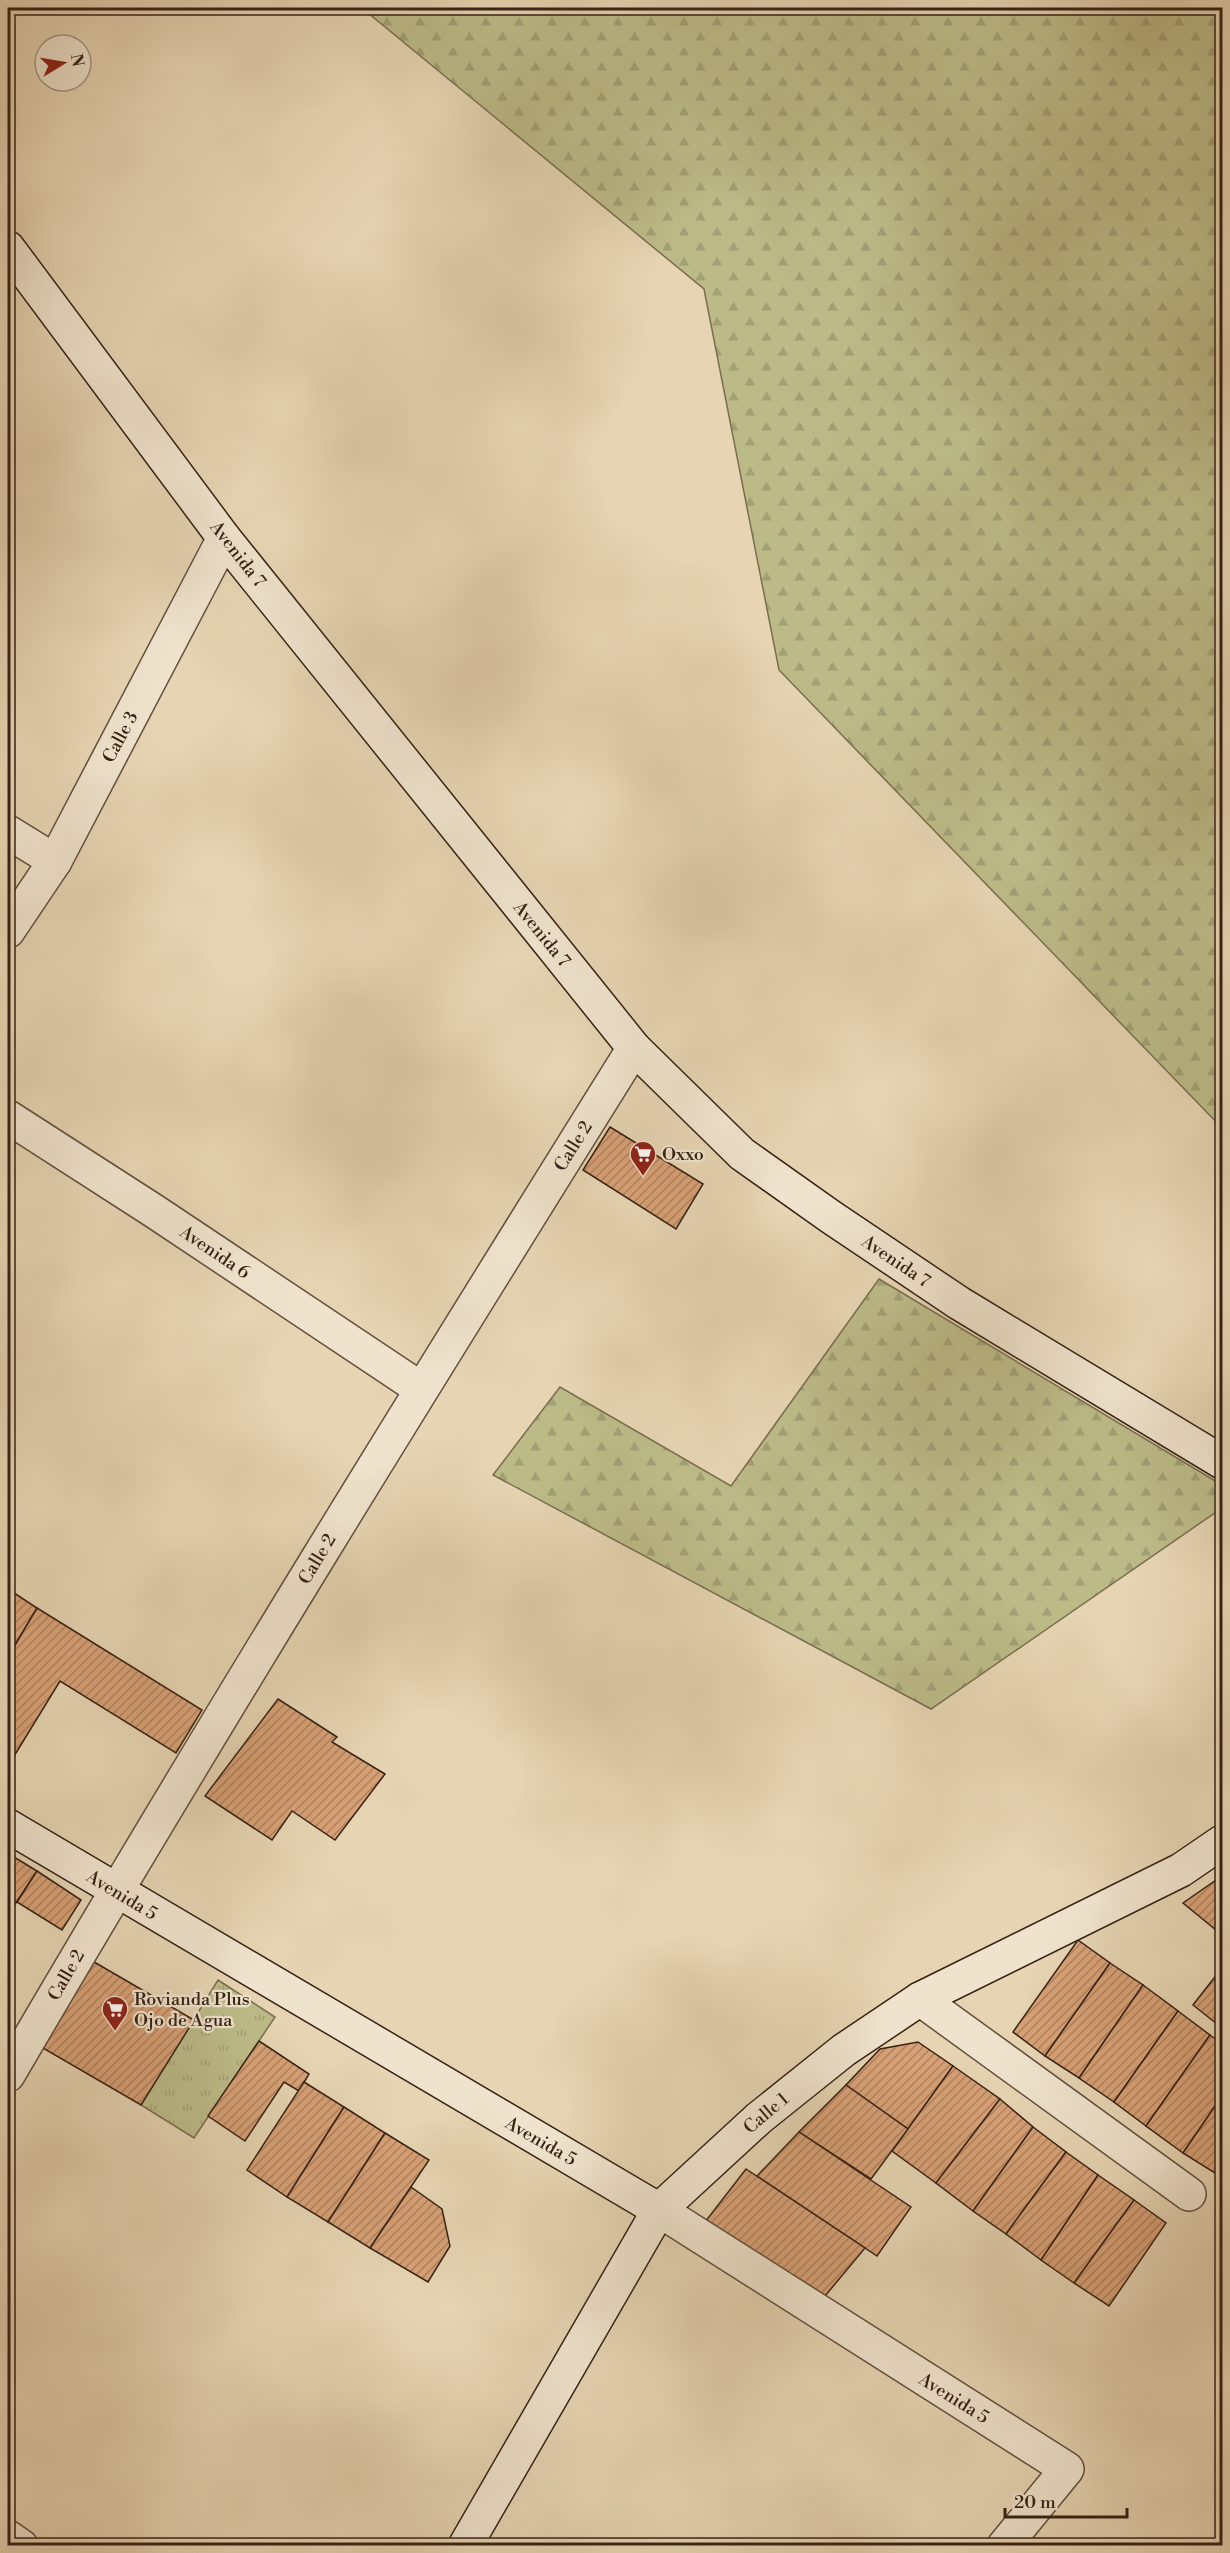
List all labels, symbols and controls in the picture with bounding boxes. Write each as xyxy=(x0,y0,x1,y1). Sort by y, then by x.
north arrow xyxy=(33,33,93,93)
text: N xyxy=(66,52,88,69)
street label: Avenida 7 xyxy=(204,516,271,592)
street label: Calle 3 xyxy=(97,708,144,767)
street label: Avenida 7 xyxy=(507,896,575,972)
street label: Calle 2 xyxy=(549,1117,598,1176)
supermarket icon: Oxxo xyxy=(628,1139,658,1177)
place label: Oxxo xyxy=(662,1143,704,1166)
street label: Avenida 6 xyxy=(174,1220,254,1284)
street label: Avenida 7 xyxy=(856,1230,934,1293)
street label: Calle 2 xyxy=(293,1530,342,1589)
street label: Avenida 5 xyxy=(81,1865,162,1926)
street label: Calle 2 xyxy=(43,1946,90,2005)
place label: Rovianda Plus Ojo de Agua xyxy=(134,1988,250,2032)
supermarket icon: Rovianda Plus Ojo de Agua xyxy=(100,1994,130,2032)
street label: Calle 1 xyxy=(739,2087,794,2139)
street label: Avenida 5 xyxy=(500,2111,581,2171)
street label: Avenida 5 xyxy=(913,2367,993,2429)
scale bar xyxy=(1005,2481,1126,2519)
text: 20 m xyxy=(1014,2491,1056,2514)

